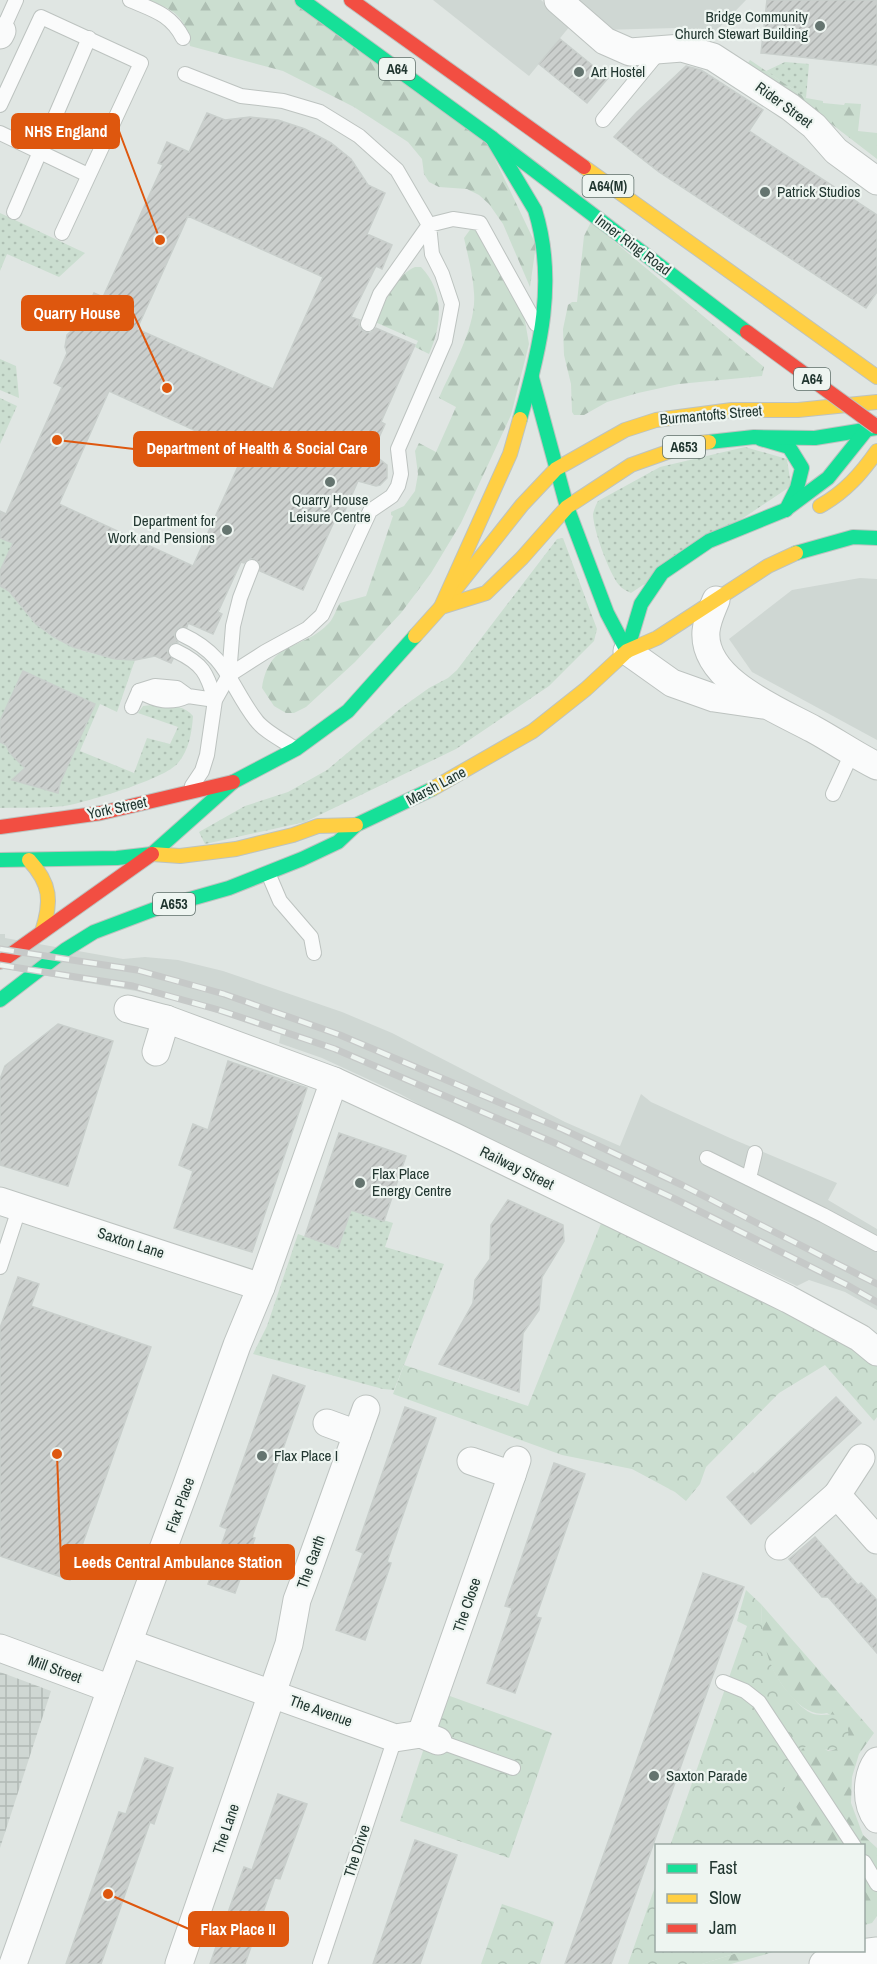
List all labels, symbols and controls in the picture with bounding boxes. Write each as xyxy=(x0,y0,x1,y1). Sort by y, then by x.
place label: Bridge Community Church Stewart Building xyxy=(675,6,809,44)
marker: Bridge Community Church Stewart Building xyxy=(813,19,827,33)
road number: A64 xyxy=(379,58,415,80)
place label: Art Hostel xyxy=(590,61,645,82)
marker: Art Hostel xyxy=(572,65,586,79)
street label: Rider Street xyxy=(751,77,818,133)
callout: NHS England xyxy=(12,114,119,148)
text: NHS England xyxy=(24,120,108,142)
road number: A64(M) xyxy=(582,175,634,197)
place label: Patrick Studios xyxy=(777,181,860,202)
marker: Patrick Studios xyxy=(758,185,772,199)
street label: Inner Ring Road xyxy=(591,209,676,280)
callout: Quarry House xyxy=(22,296,133,330)
text: Quarry House xyxy=(34,302,120,324)
road number: A64 xyxy=(794,368,830,390)
street label: Burmantofts Street xyxy=(659,400,764,429)
callout: Department of Health & Social Care xyxy=(134,432,379,466)
road number: A653 xyxy=(663,436,705,458)
text: Department of Health & Social Care xyxy=(147,437,367,459)
marker: Quarry House Leisure Centre xyxy=(323,475,337,489)
place label: Quarry House Leisure Centre xyxy=(289,489,371,527)
place label: Department for Work and Pensions xyxy=(108,510,215,548)
marker: Department for Work and Pensions xyxy=(220,523,234,537)
street label: Marsh Lane xyxy=(402,761,470,810)
street label: York Street xyxy=(85,791,149,824)
road number: A653 xyxy=(153,893,195,915)
street label: Railway Street xyxy=(477,1141,558,1195)
place label: Flax Place Energy Centre xyxy=(372,1163,451,1201)
marker: Flax Place Energy Centre xyxy=(353,1176,367,1190)
street label: Saxton Lane xyxy=(95,1222,167,1263)
place label: Flax Place I xyxy=(274,1445,338,1466)
marker: Flax Place I xyxy=(255,1449,269,1463)
street label: Flax Place xyxy=(160,1474,199,1535)
street label: The Garth xyxy=(291,1532,330,1591)
callout: Leeds Central Ambulance Station xyxy=(61,1545,294,1579)
text: Leeds Central Ambulance Station xyxy=(74,1551,282,1573)
street label: The Close xyxy=(447,1575,486,1635)
street label: Mill Street xyxy=(26,1649,85,1688)
street label: The Avenue xyxy=(287,1689,356,1732)
place label: Saxton Parade xyxy=(666,1765,748,1786)
marker: Saxton Parade xyxy=(647,1769,661,1783)
street label: The Lane xyxy=(207,1801,244,1857)
street label: The Drive xyxy=(338,1822,375,1880)
legend xyxy=(655,1844,865,1952)
text: Fast xyxy=(709,1855,737,1880)
text: Slow xyxy=(709,1885,741,1910)
callout: Flax Place II xyxy=(189,1912,288,1946)
text: Jam xyxy=(709,1915,737,1940)
text: Flax Place II xyxy=(200,1918,276,1940)

